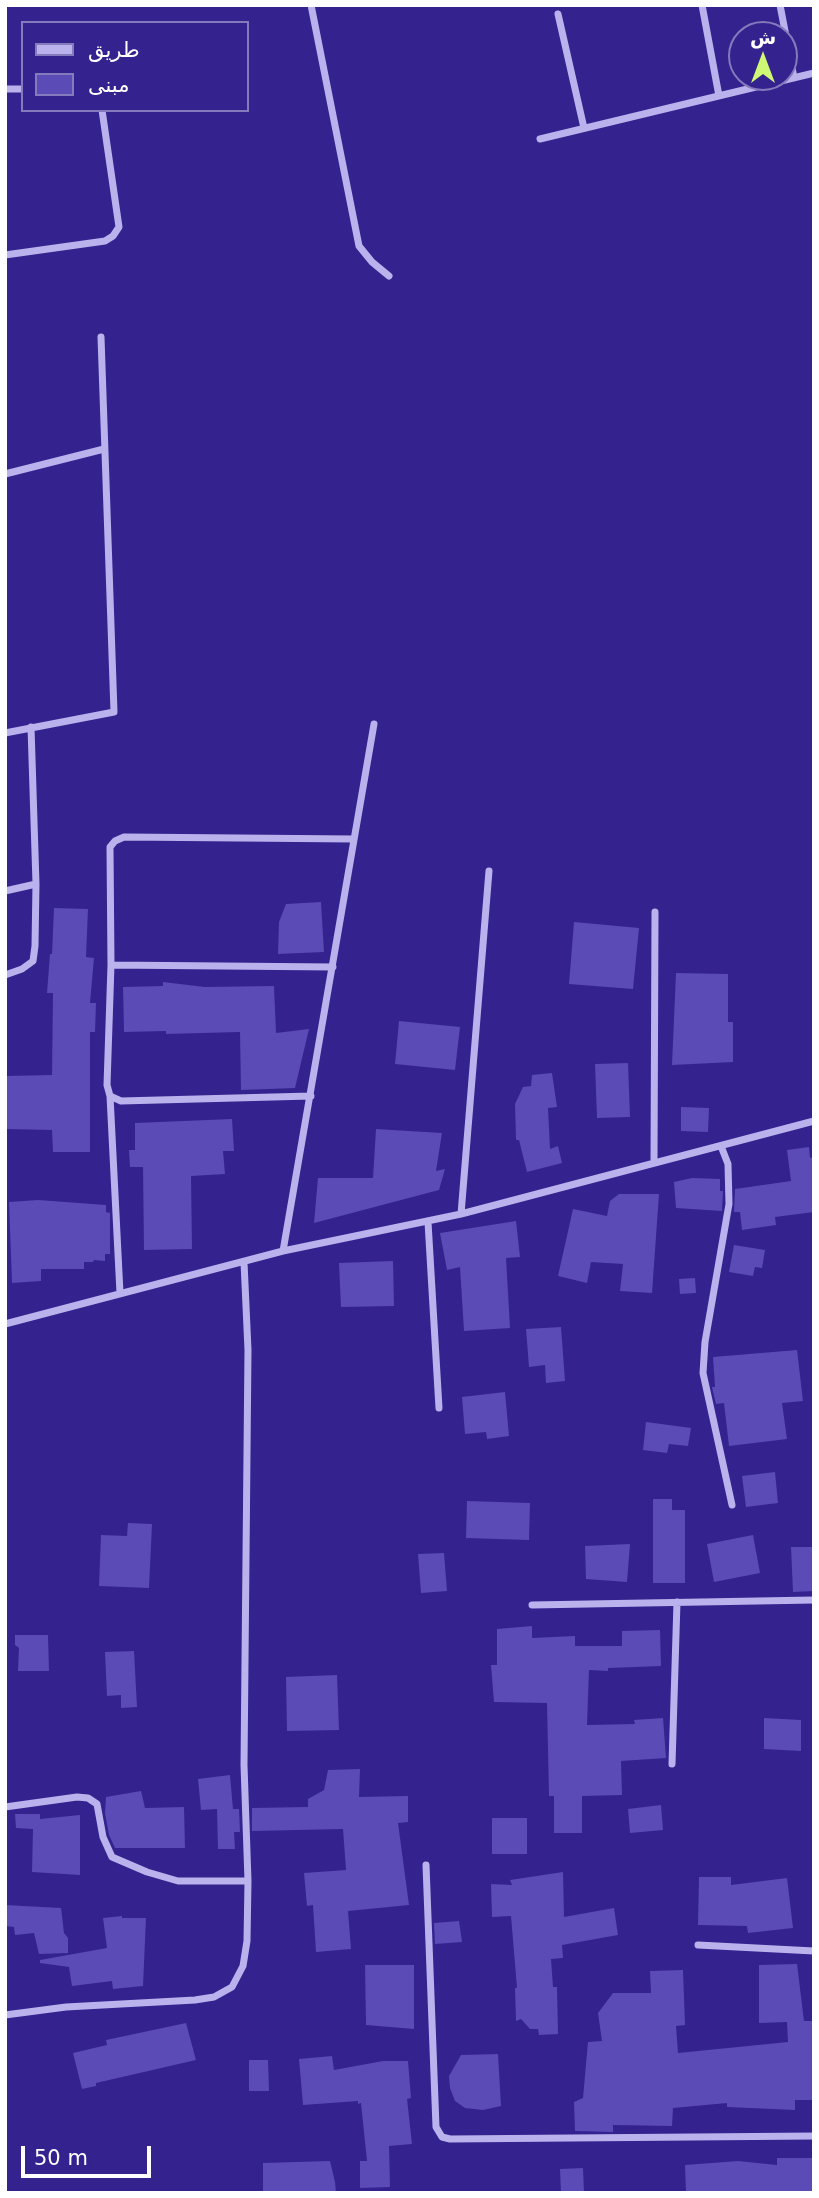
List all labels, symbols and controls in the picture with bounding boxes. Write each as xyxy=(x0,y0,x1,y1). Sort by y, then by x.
legend xyxy=(21,21,248,112)
north arrow xyxy=(728,21,798,91)
text: ش xyxy=(750,26,776,48)
text: طريق xyxy=(88,38,140,62)
text: مبنى xyxy=(88,73,129,97)
scale bar xyxy=(24,2132,154,2176)
text: 50 m xyxy=(34,2146,88,2170)

